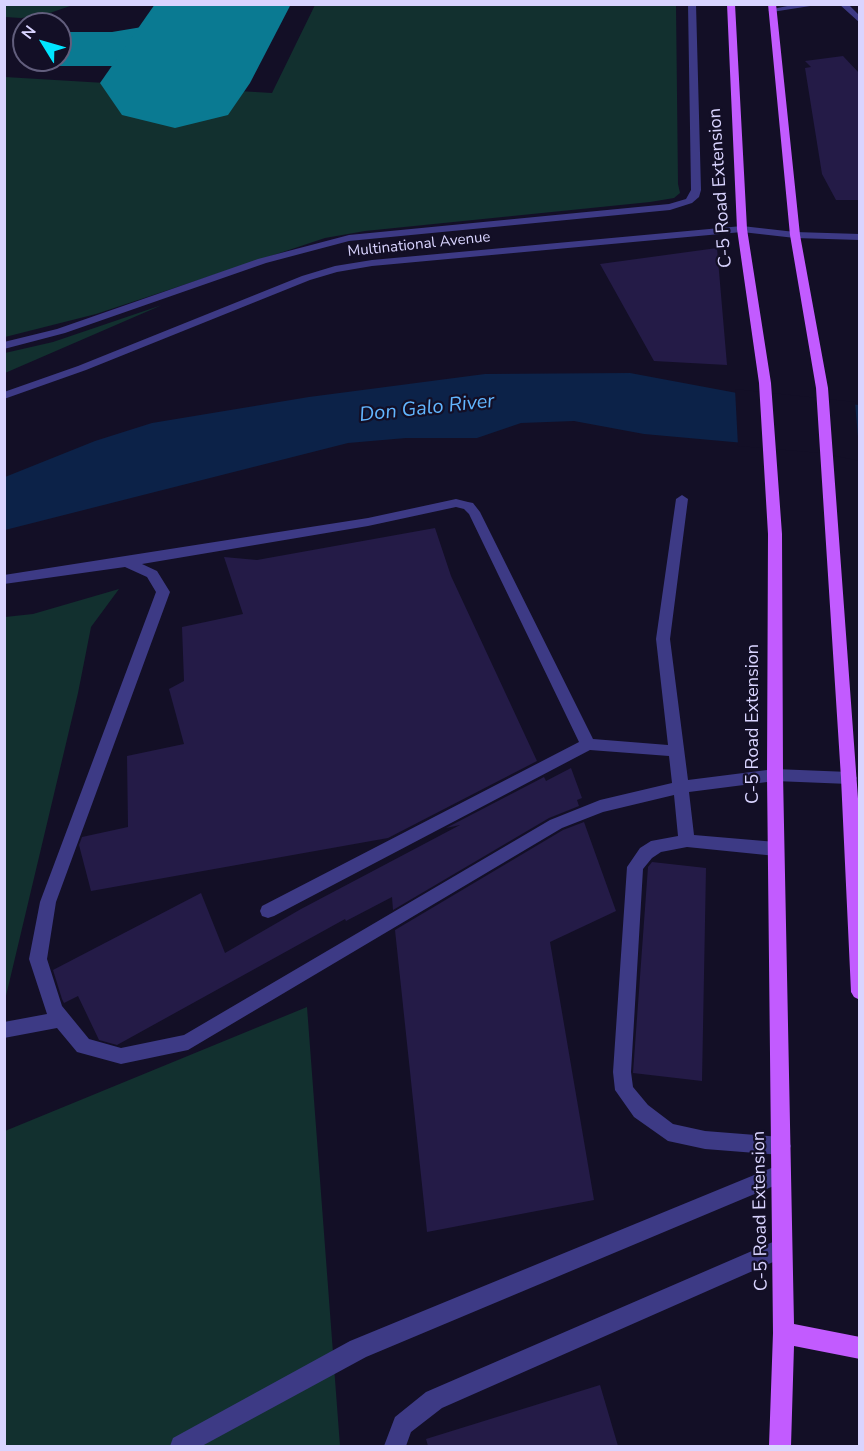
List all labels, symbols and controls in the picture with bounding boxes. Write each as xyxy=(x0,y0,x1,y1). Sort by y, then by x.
north arrow xyxy=(12,12,72,72)
text: N xyxy=(17,21,42,44)
street label: C-5 Road Extension xyxy=(705,107,737,269)
street label: Multinational Avenue xyxy=(347,229,491,261)
water label: Don Galo River xyxy=(358,390,496,428)
street label: C-5 Road Extension xyxy=(743,644,765,804)
street label: C-5 Road Extension xyxy=(749,1131,773,1291)

